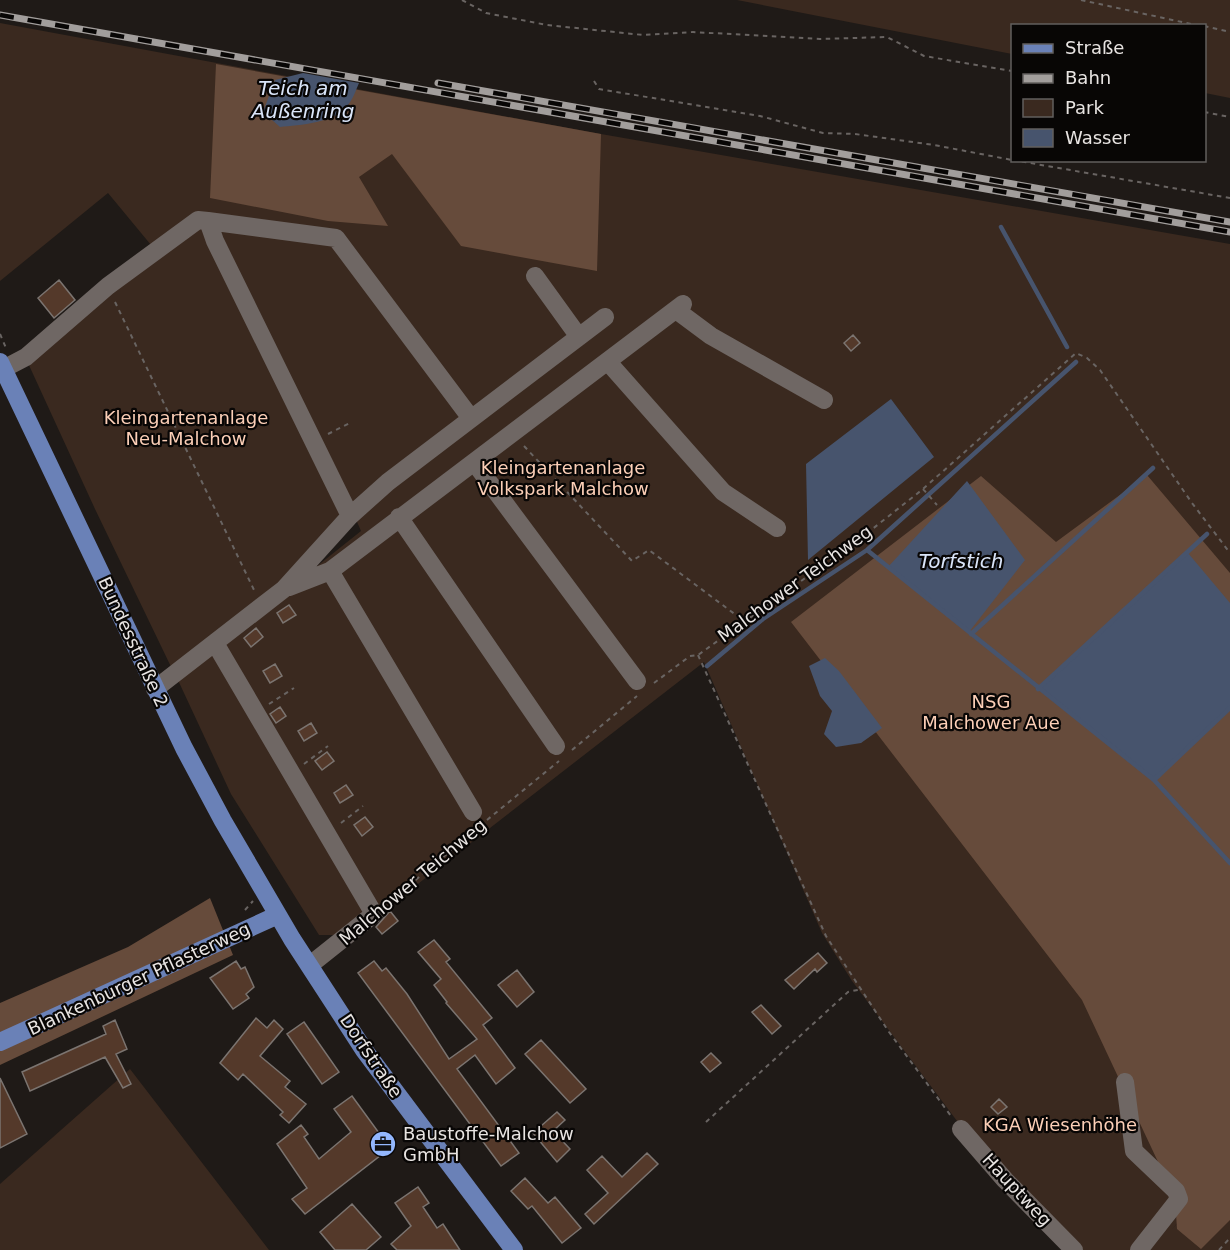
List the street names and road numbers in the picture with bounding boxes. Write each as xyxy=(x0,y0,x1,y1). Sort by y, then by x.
street label: Malchower Teichweg xyxy=(714,521,876,647)
street label: Bundesstraße 2 xyxy=(94,573,173,710)
street label: Malchower Teichweg xyxy=(335,814,490,949)
street label: Blankenburger Pflasterweg xyxy=(24,918,253,1039)
street label: Dorfstraße xyxy=(336,1010,407,1101)
street label: Hauptweg xyxy=(978,1149,1056,1230)

